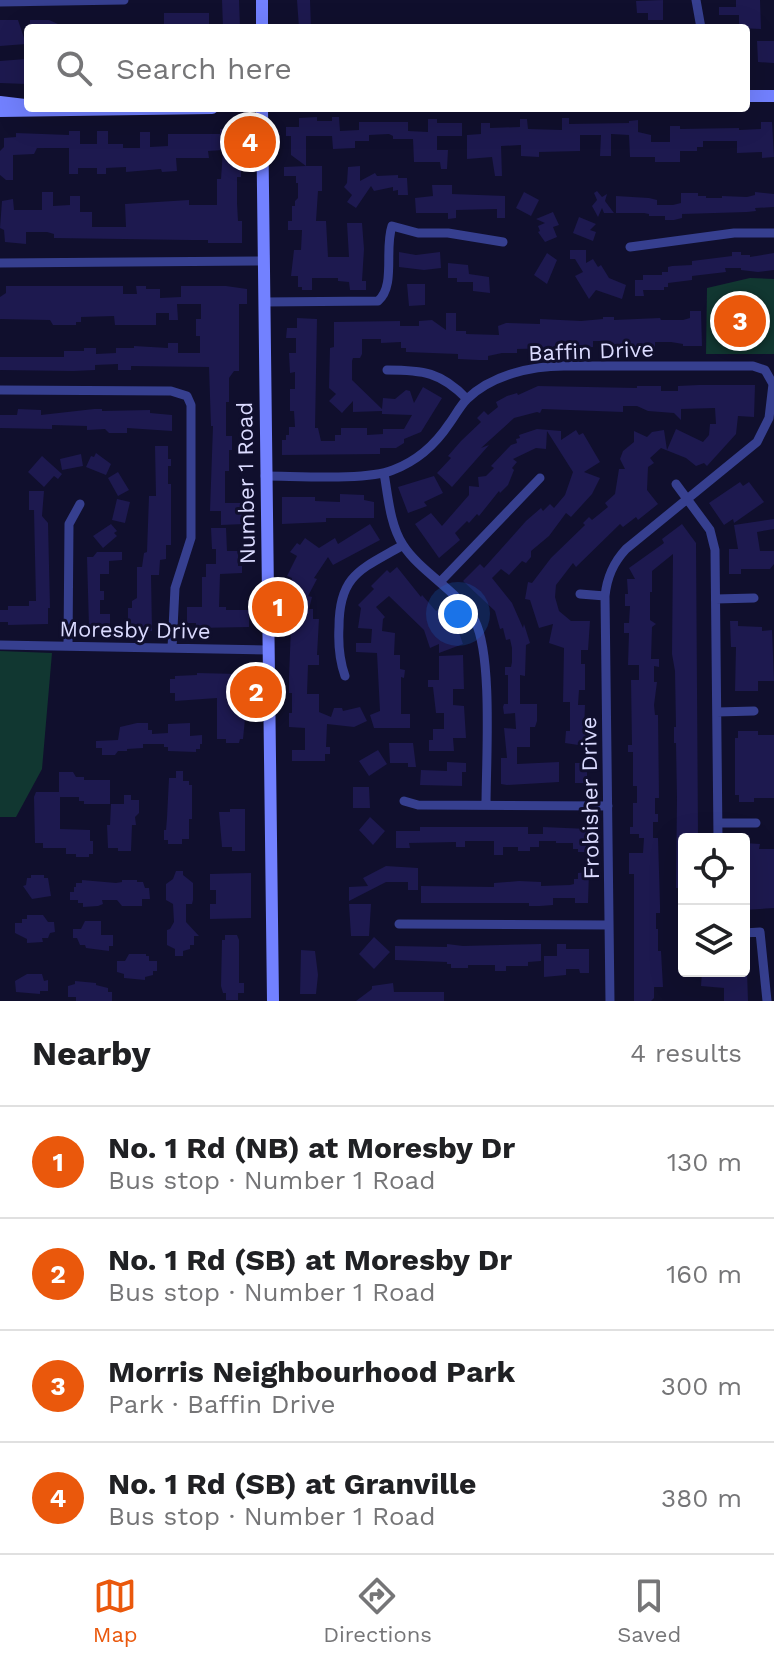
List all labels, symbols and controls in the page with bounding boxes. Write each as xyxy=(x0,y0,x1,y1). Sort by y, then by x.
search box xyxy=(24,24,750,112)
icon: search xyxy=(52,46,96,90)
text: Search here xyxy=(116,51,292,86)
pin: 4 xyxy=(224,112,276,172)
pin: 3 xyxy=(714,291,766,351)
street label: Baffin Drive xyxy=(528,336,654,366)
street label: Number 1 Road xyxy=(232,402,260,564)
pin: 1 xyxy=(252,577,304,637)
your location xyxy=(438,594,478,634)
street label: Moresby Drive xyxy=(59,616,211,644)
pin: 2 xyxy=(230,662,282,722)
street label: Frobisher Drive xyxy=(576,716,604,880)
map controls xyxy=(678,833,750,977)
button: locate xyxy=(678,833,750,905)
button: layers xyxy=(678,905,750,977)
text: Nearby xyxy=(32,1033,151,1073)
text: 4 results xyxy=(630,1038,742,1068)
text: No. 1 Rd (NB) at Moresby Dr xyxy=(108,1130,515,1165)
text: 1 xyxy=(52,1147,64,1177)
text: 130 m xyxy=(667,1147,742,1177)
text: Bus stop · Number 1 Road xyxy=(108,1165,436,1195)
text: No. 1 Rd (SB) at Moresby Dr xyxy=(108,1242,512,1277)
text: 2 xyxy=(50,1259,66,1289)
text: 160 m xyxy=(666,1259,742,1289)
text: Bus stop · Number 1 Road xyxy=(108,1277,436,1307)
text: Morris Neighbourhood Park xyxy=(108,1354,515,1389)
text: 3 xyxy=(50,1371,66,1401)
text: 300 m xyxy=(661,1371,742,1401)
text: Park · Baffin Drive xyxy=(108,1389,336,1419)
text: No. 1 Rd (SB) at Granville xyxy=(108,1466,476,1501)
text: 4 xyxy=(50,1483,66,1513)
text: 380 m xyxy=(661,1483,742,1513)
text: Bus stop · Number 1 Road xyxy=(108,1501,436,1531)
tab: Map xyxy=(93,1574,138,1647)
tab: Directions xyxy=(323,1574,432,1647)
tab: Saved xyxy=(617,1574,681,1647)

